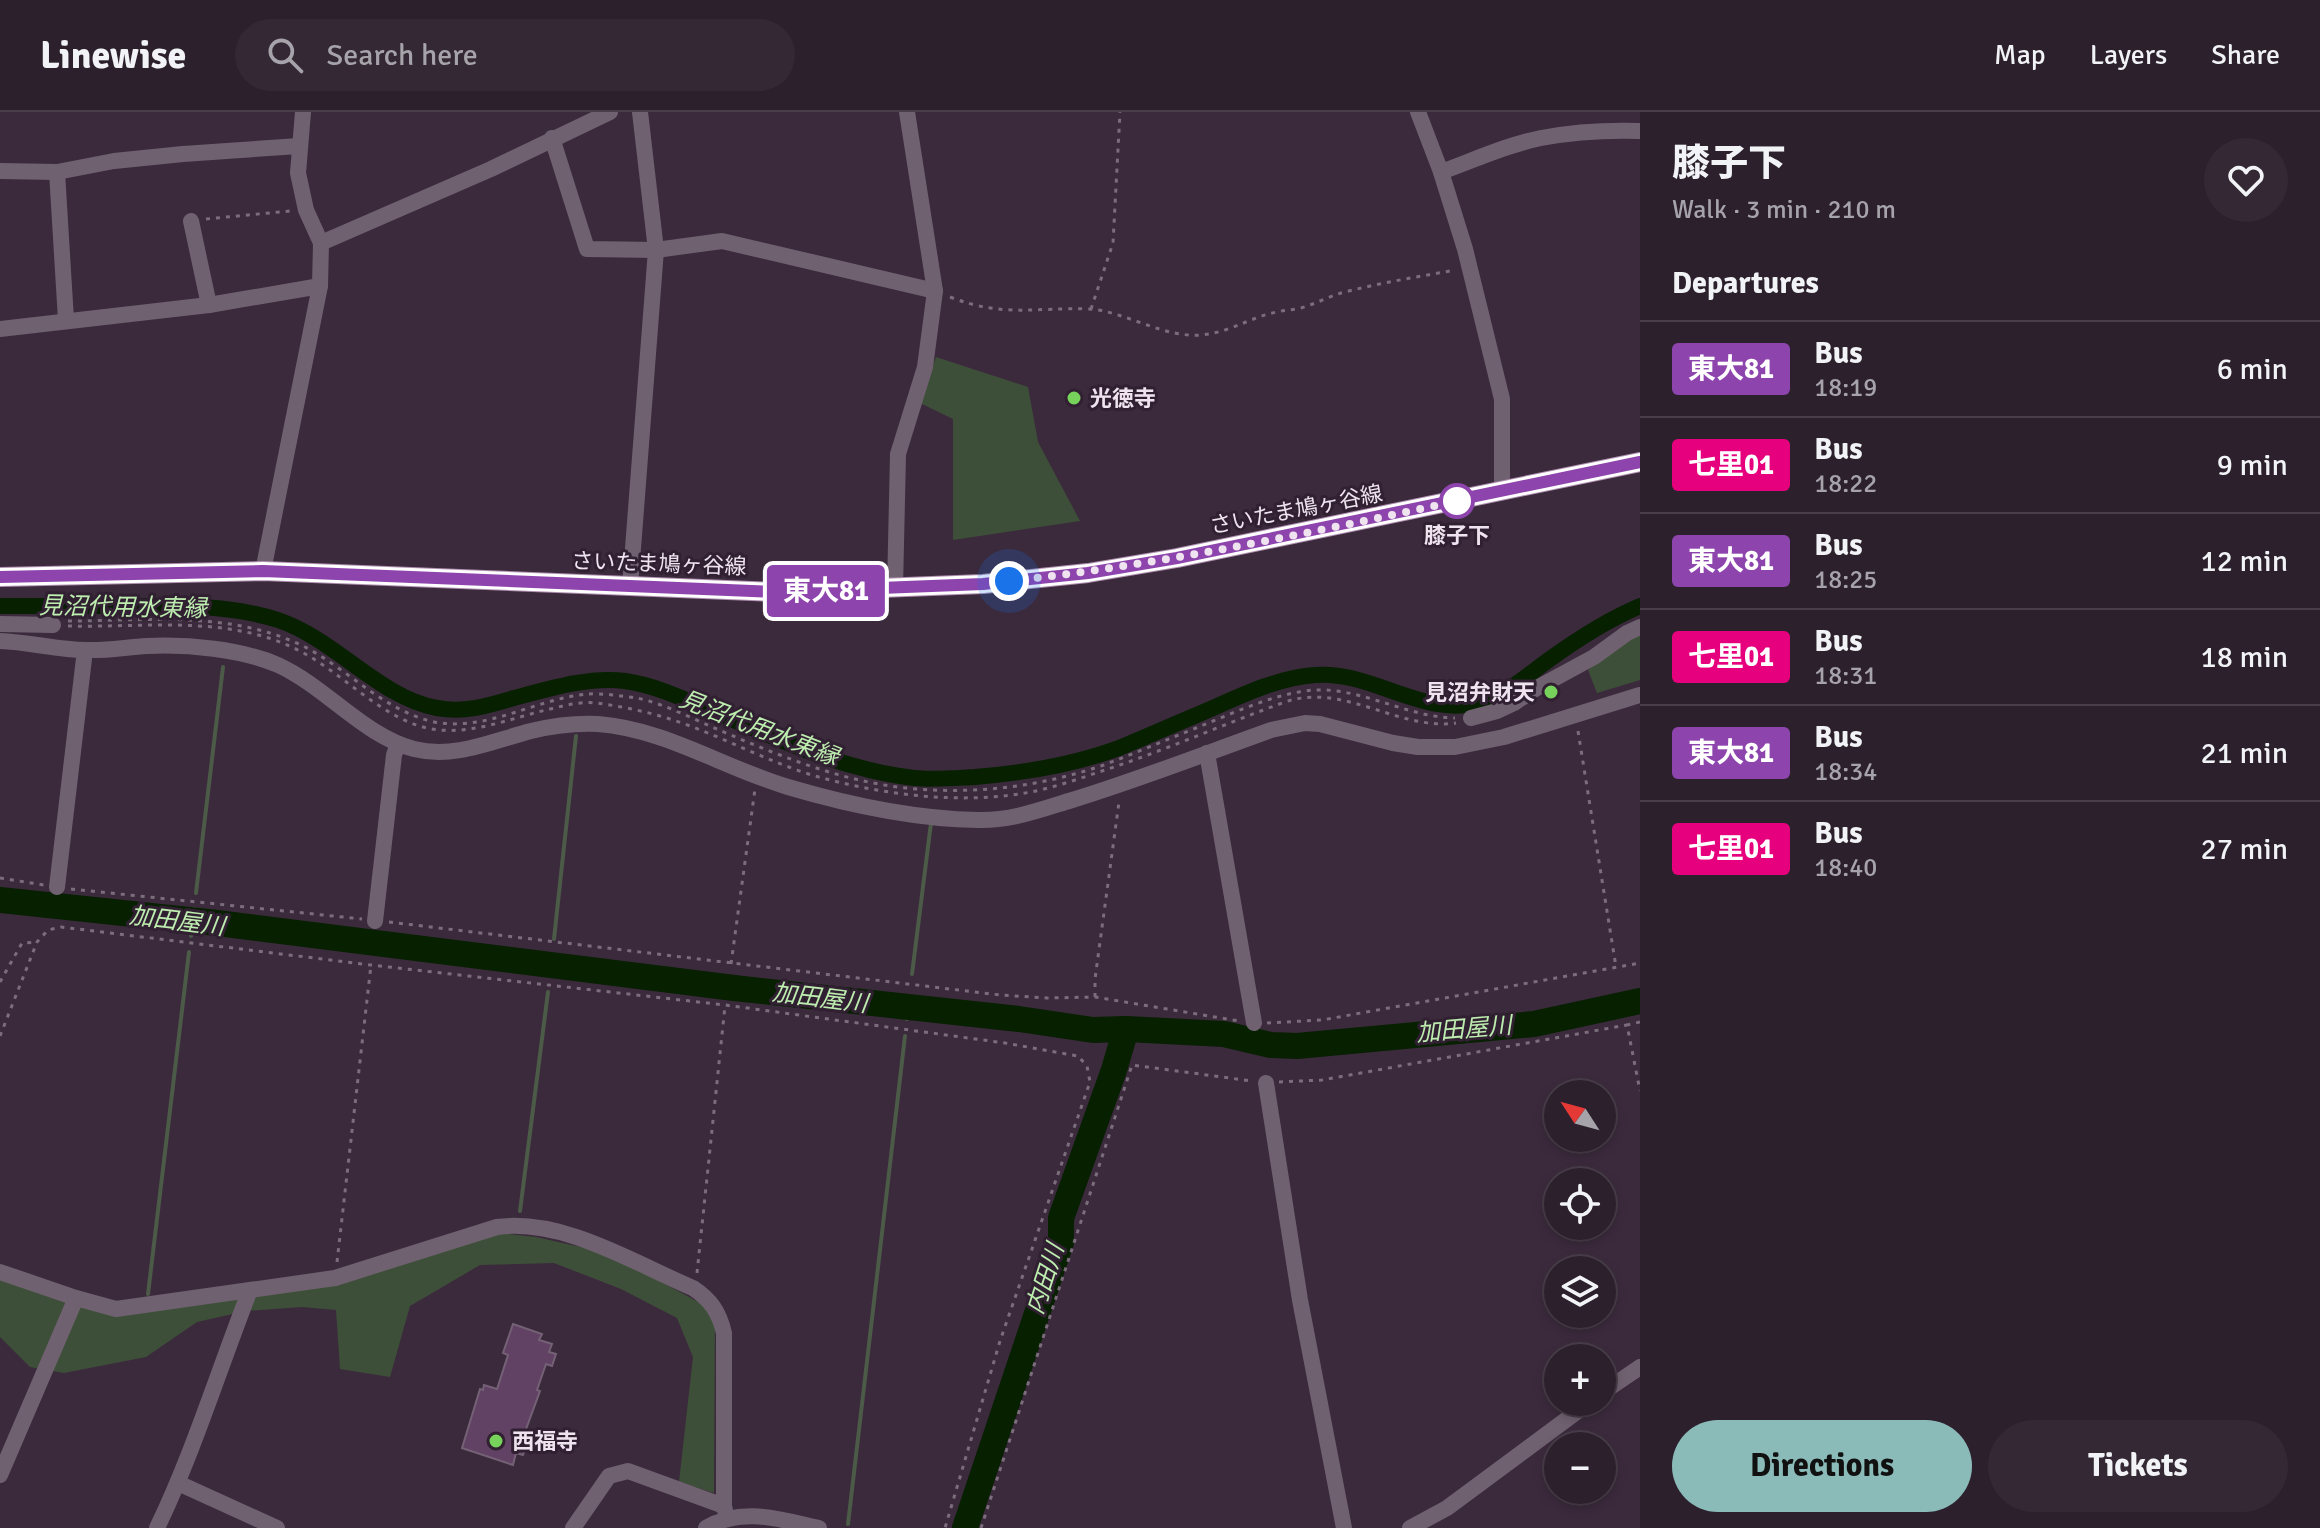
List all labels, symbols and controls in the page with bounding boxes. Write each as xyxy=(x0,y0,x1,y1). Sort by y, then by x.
search box xyxy=(235,19,795,91)
text: Linewise xyxy=(40,32,187,79)
icon: search xyxy=(263,33,307,77)
text: Search here xyxy=(327,37,478,74)
text: Map xyxy=(1994,38,2046,72)
text: Layers xyxy=(2090,38,2167,72)
text: Share xyxy=(2211,38,2280,72)
button: heart xyxy=(2204,138,2288,222)
text: 膝子下 xyxy=(1672,140,1786,187)
text: Walk · 3 min · 210 m xyxy=(1672,194,1896,226)
text: Departures xyxy=(1672,265,1819,302)
text: Bus xyxy=(1814,335,1862,372)
text: 6 min xyxy=(2217,351,2288,388)
text: 東大81 xyxy=(1688,352,1774,386)
text: 18:19 xyxy=(1814,372,1877,404)
place label: 光徳寺 xyxy=(1090,385,1156,412)
marker: 光徳寺 xyxy=(1065,389,1083,407)
text: Bus xyxy=(1814,431,1862,468)
text: 9 min xyxy=(2217,447,2288,484)
text: 七里01 xyxy=(1688,448,1774,482)
text: 18:22 xyxy=(1814,468,1877,500)
street label: さいたま鳩ヶ谷線 xyxy=(1207,480,1385,539)
marker: 膝子下 xyxy=(1440,484,1474,518)
place label: 膝子下 xyxy=(1424,522,1490,549)
text: Bus xyxy=(1814,527,1862,564)
text: 12 min xyxy=(2201,543,2288,580)
text: 東大81 xyxy=(1688,544,1774,578)
street label: さいたま鳩ヶ谷線 xyxy=(571,547,747,580)
your location xyxy=(989,561,1029,601)
text: 18:25 xyxy=(1814,564,1877,596)
line badge: 東大81 xyxy=(770,565,882,617)
text: 東大81 xyxy=(783,574,869,608)
water label: 見沼代用水東縁 xyxy=(39,591,210,624)
text: Bus xyxy=(1814,623,1862,660)
text: 18 min xyxy=(2201,639,2288,676)
text: 七里01 xyxy=(1688,640,1774,674)
text: 18:31 xyxy=(1814,660,1877,692)
place label: 見沼弁財天 xyxy=(1425,679,1535,706)
marker: 見沼弁財天 xyxy=(1542,683,1560,701)
water label: 見沼代用水東縁 xyxy=(675,684,846,773)
text: Bus xyxy=(1814,719,1862,756)
text: 21 min xyxy=(2201,735,2288,772)
text: 東大81 xyxy=(1688,736,1774,770)
text: 18:34 xyxy=(1814,756,1877,788)
text: Bus xyxy=(1814,815,1862,852)
text: 27 min xyxy=(2201,831,2288,868)
text: 七里01 xyxy=(1688,832,1774,866)
text: 18:40 xyxy=(1814,852,1877,884)
water label: 加田屋川 xyxy=(128,900,229,942)
water label: 加田屋川 xyxy=(771,977,872,1019)
water label: 加田屋川 xyxy=(1415,1010,1516,1048)
north arrow xyxy=(1544,1080,1616,1152)
map controls xyxy=(1544,1080,1616,1504)
button: locate xyxy=(1544,1168,1616,1240)
water label: 内田川 xyxy=(1020,1237,1071,1318)
button: layers xyxy=(1544,1256,1616,1328)
button: + xyxy=(1544,1344,1616,1416)
button: Directions xyxy=(1672,1420,1972,1512)
button: Tickets xyxy=(1988,1420,2288,1512)
place label: 西福寺 xyxy=(512,1428,578,1455)
marker: 西福寺 xyxy=(487,1432,505,1450)
button: − xyxy=(1544,1432,1616,1504)

